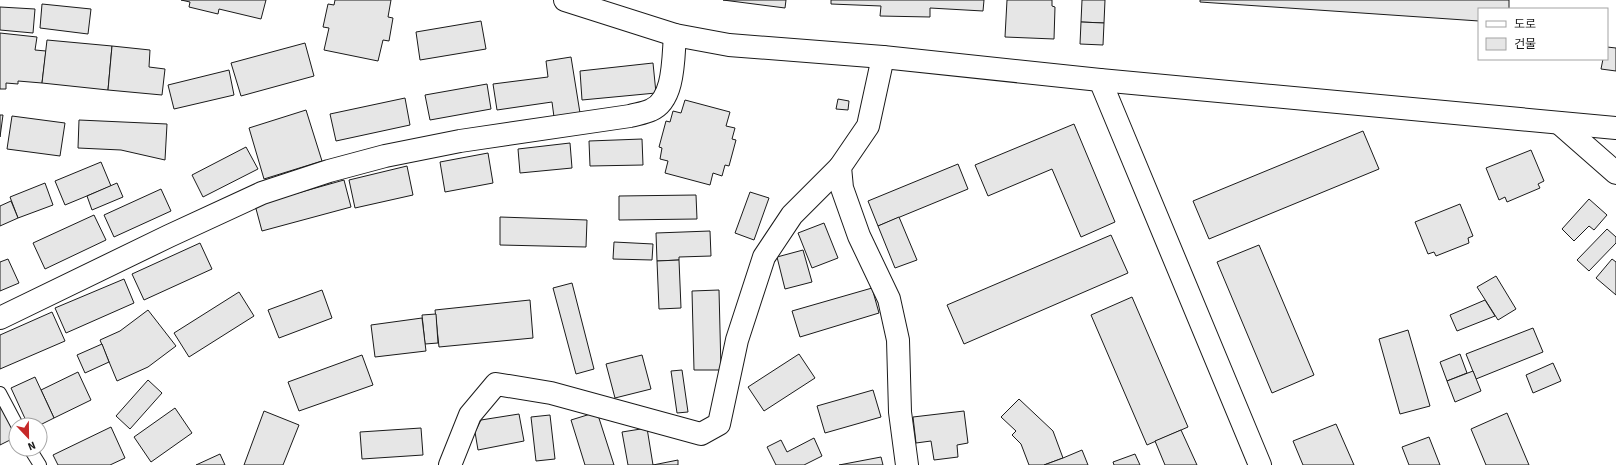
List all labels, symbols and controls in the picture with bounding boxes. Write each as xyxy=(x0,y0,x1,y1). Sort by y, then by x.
legend xyxy=(1478,8,1608,60)
text: 도로 xyxy=(1514,16,1536,33)
text: 건물 xyxy=(1514,36,1536,53)
north arrow xyxy=(8,417,48,457)
text: N xyxy=(25,437,38,454)

